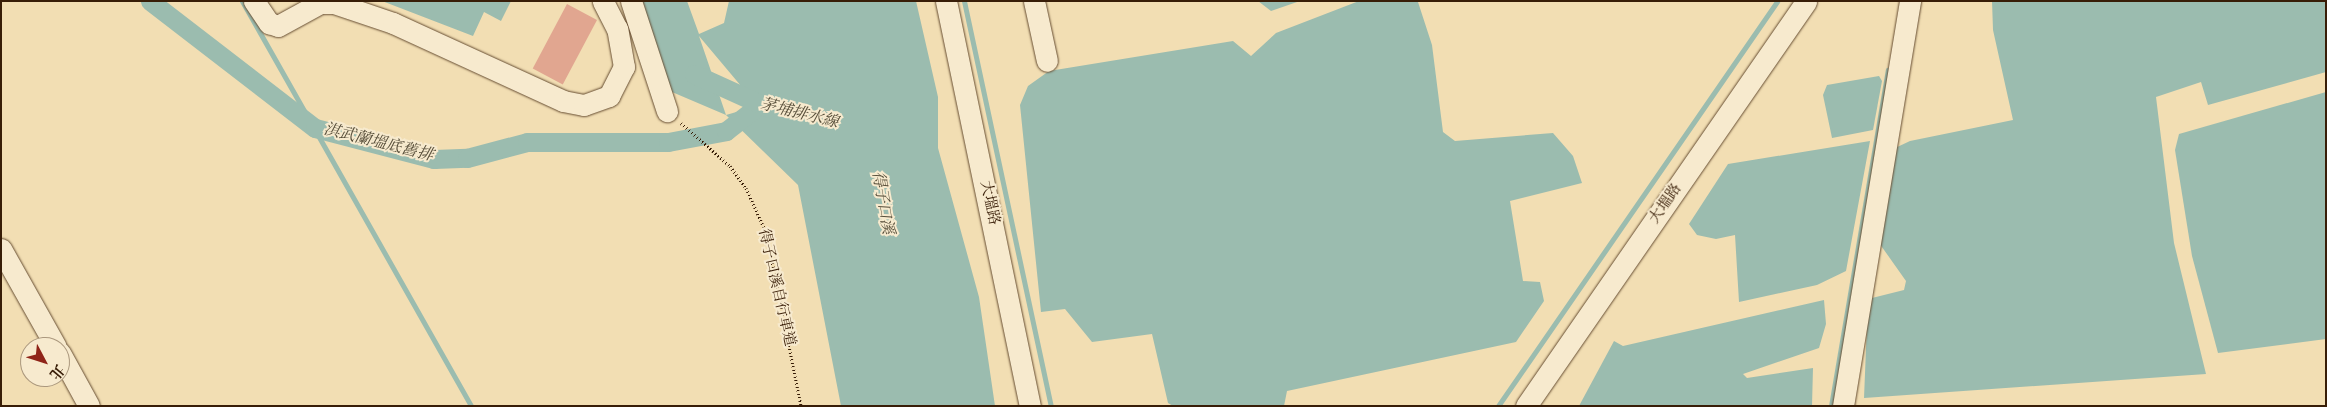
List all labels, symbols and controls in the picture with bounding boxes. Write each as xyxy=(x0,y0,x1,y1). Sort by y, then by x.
water label: 茅埔排水線 xyxy=(758,96,840,134)
water label: 淇武蘭塭底舊排 xyxy=(321,121,435,167)
water label: 得子口溪 xyxy=(866,170,896,236)
street label: 大塭路 xyxy=(976,179,1002,227)
street label: 大塭路 xyxy=(1646,180,1686,228)
street label: 得子口溪自行車道 xyxy=(754,228,798,348)
north arrow xyxy=(20,337,70,387)
text: 北 xyxy=(44,359,68,383)

